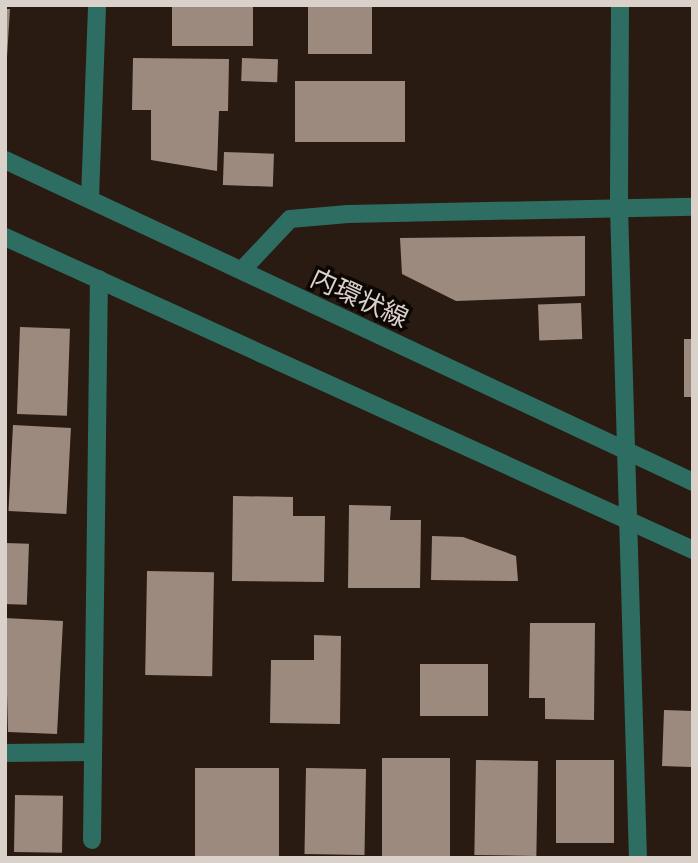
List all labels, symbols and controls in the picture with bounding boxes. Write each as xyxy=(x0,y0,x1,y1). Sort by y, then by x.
street label: 内環状線 xyxy=(306,261,414,333)

